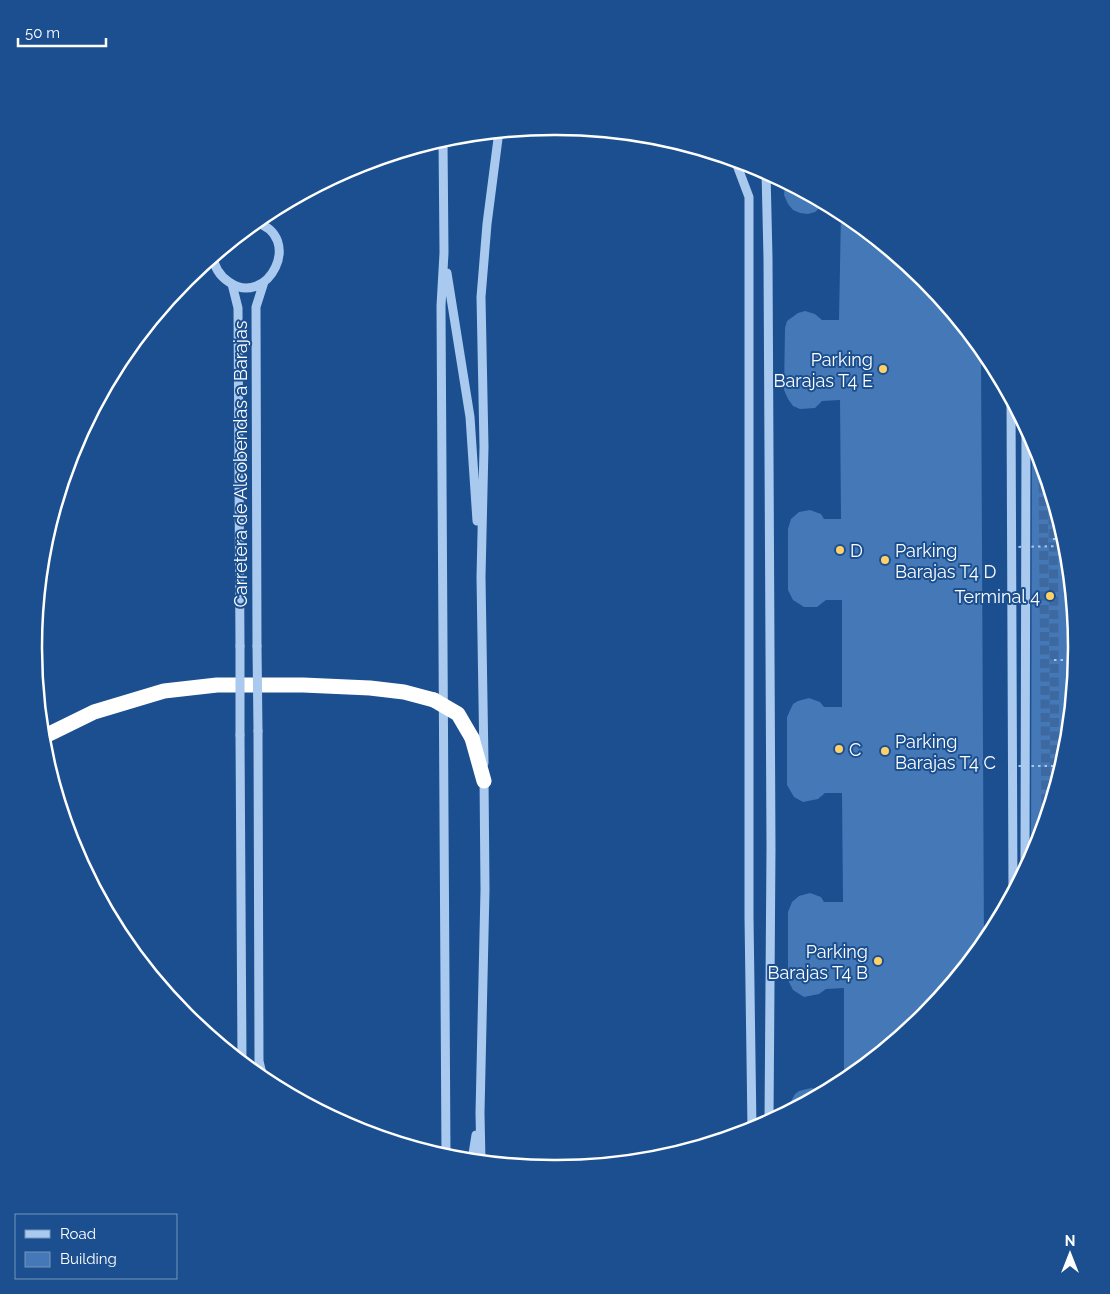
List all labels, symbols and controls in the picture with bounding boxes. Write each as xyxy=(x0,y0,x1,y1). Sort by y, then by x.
scale bar xyxy=(18,15,105,47)
text: 50 m xyxy=(25,24,60,42)
street label: Carretera de Alcobendas a Barajas xyxy=(230,320,251,607)
place label: Parking Barajas T4 E xyxy=(774,349,873,391)
marker: Parking Barajas T4 E xyxy=(877,363,889,375)
place label: D xyxy=(850,540,863,561)
place label: Parking Barajas T4 D xyxy=(895,540,996,582)
marker: D xyxy=(834,544,846,556)
marker: Parking Barajas T4 D xyxy=(879,554,891,566)
place label: Terminal 4 xyxy=(955,586,1040,607)
marker: Terminal 4 xyxy=(1044,590,1056,602)
place label: Parking Barajas T4 C xyxy=(895,731,996,773)
place label: C xyxy=(849,739,861,760)
marker: C xyxy=(833,743,845,755)
marker: Parking Barajas T4 C xyxy=(879,745,891,757)
place label: Parking Barajas T4 B xyxy=(768,941,868,983)
marker: Parking Barajas T4 B xyxy=(872,955,884,967)
legend xyxy=(15,1214,178,1279)
text: Road xyxy=(60,1225,96,1243)
north arrow xyxy=(1045,1229,1095,1279)
text: N xyxy=(1065,1233,1075,1249)
text: Building xyxy=(60,1250,117,1268)

